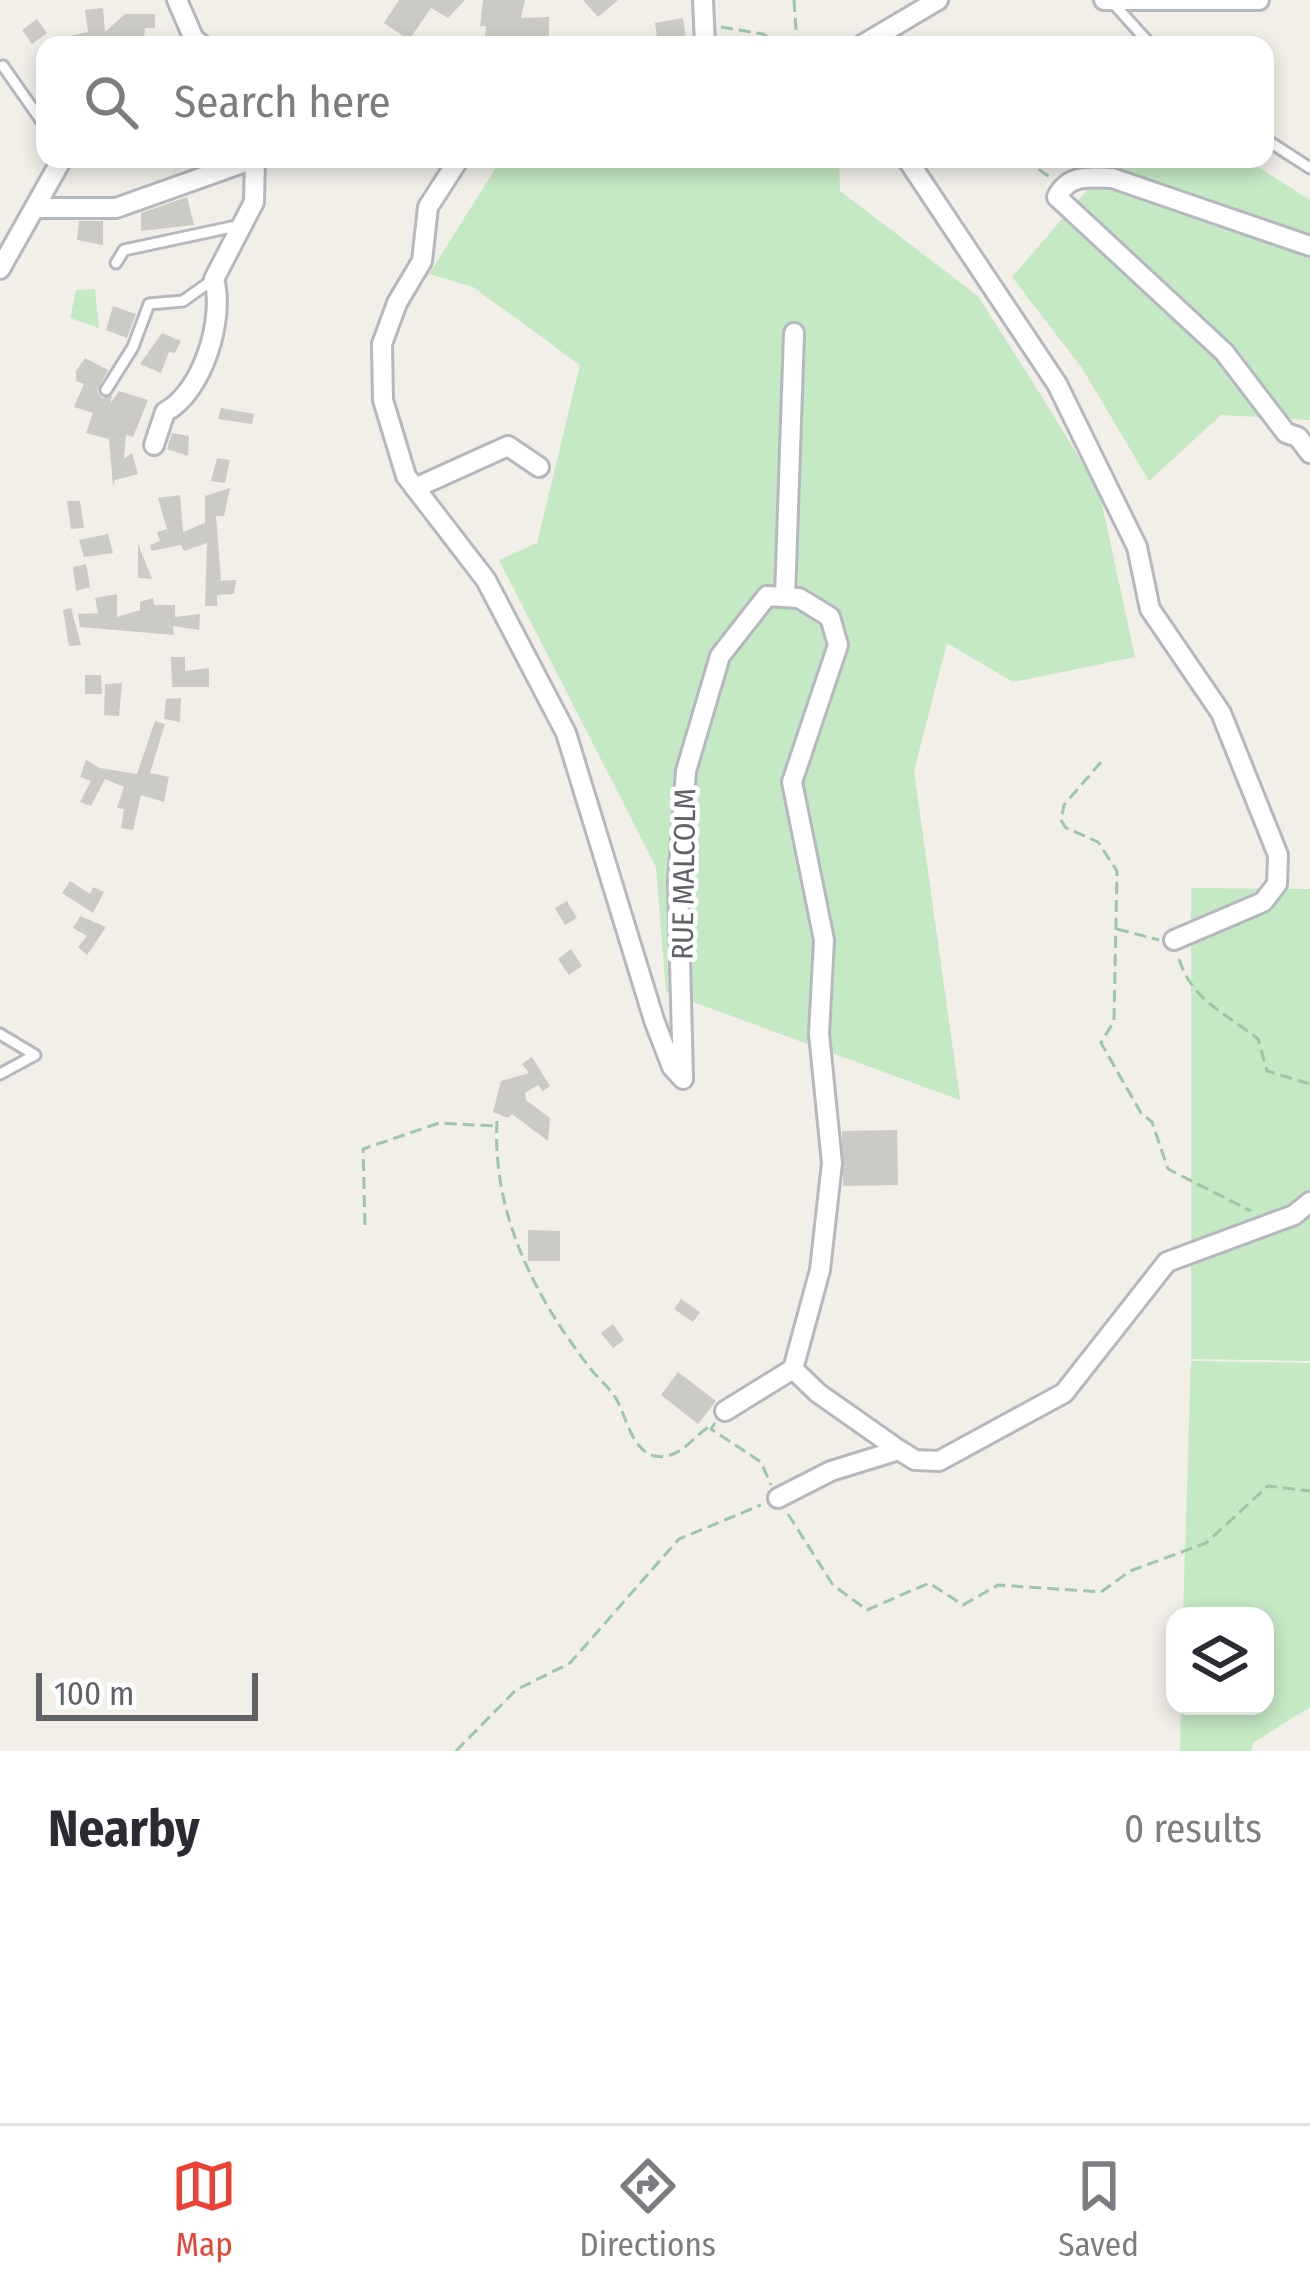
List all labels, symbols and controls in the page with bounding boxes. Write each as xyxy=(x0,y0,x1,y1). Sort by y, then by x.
search box xyxy=(36,36,1274,168)
icon: search xyxy=(78,69,144,135)
text: Search here xyxy=(174,75,391,129)
street label: RUE MALCOLM xyxy=(665,788,703,960)
map controls xyxy=(1166,1607,1274,1715)
button: layers xyxy=(1166,1607,1274,1715)
scale bar xyxy=(36,1667,258,1720)
text: 100 m xyxy=(54,1674,134,1714)
text: Nearby xyxy=(48,1798,200,1860)
text: 0 results xyxy=(1124,1806,1262,1852)
tab: Map xyxy=(171,2153,237,2265)
tab: Directions xyxy=(579,2153,716,2265)
tab: Saved xyxy=(1058,2153,1139,2265)

